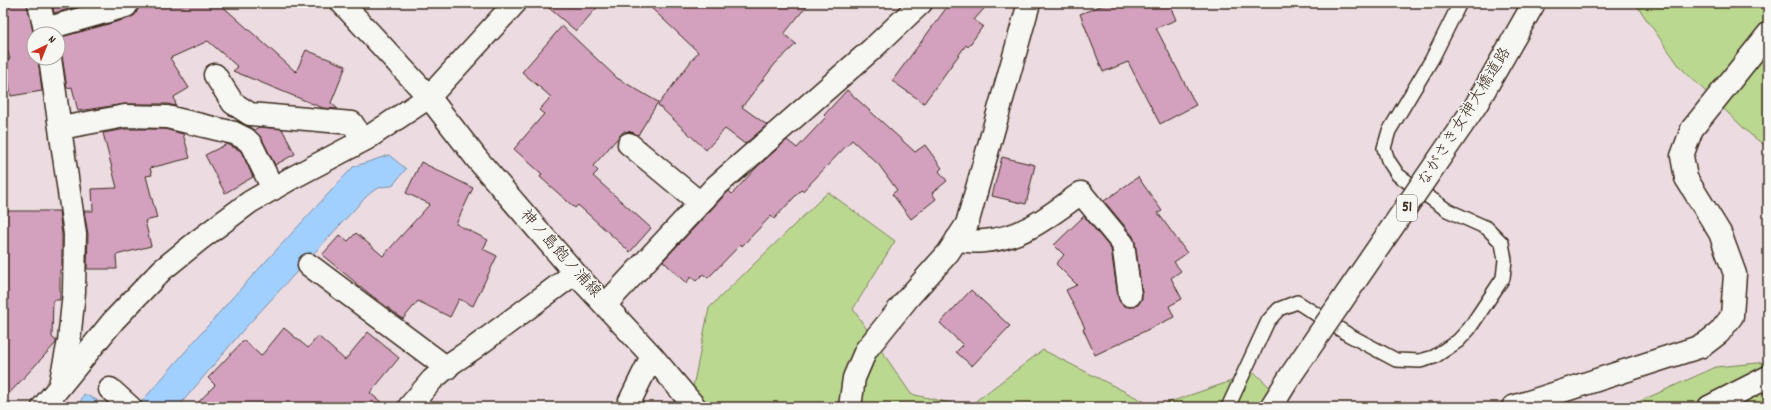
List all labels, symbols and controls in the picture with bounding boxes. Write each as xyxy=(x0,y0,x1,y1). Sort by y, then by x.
north arrow xyxy=(26,26,66,66)
text: N xyxy=(44,32,59,48)
street label: ながさき女神大橋道路 xyxy=(1413,43,1517,191)
road number: 51 xyxy=(1397,195,1417,221)
street label: 神ノ島飽ノ浦線 xyxy=(514,205,606,303)

